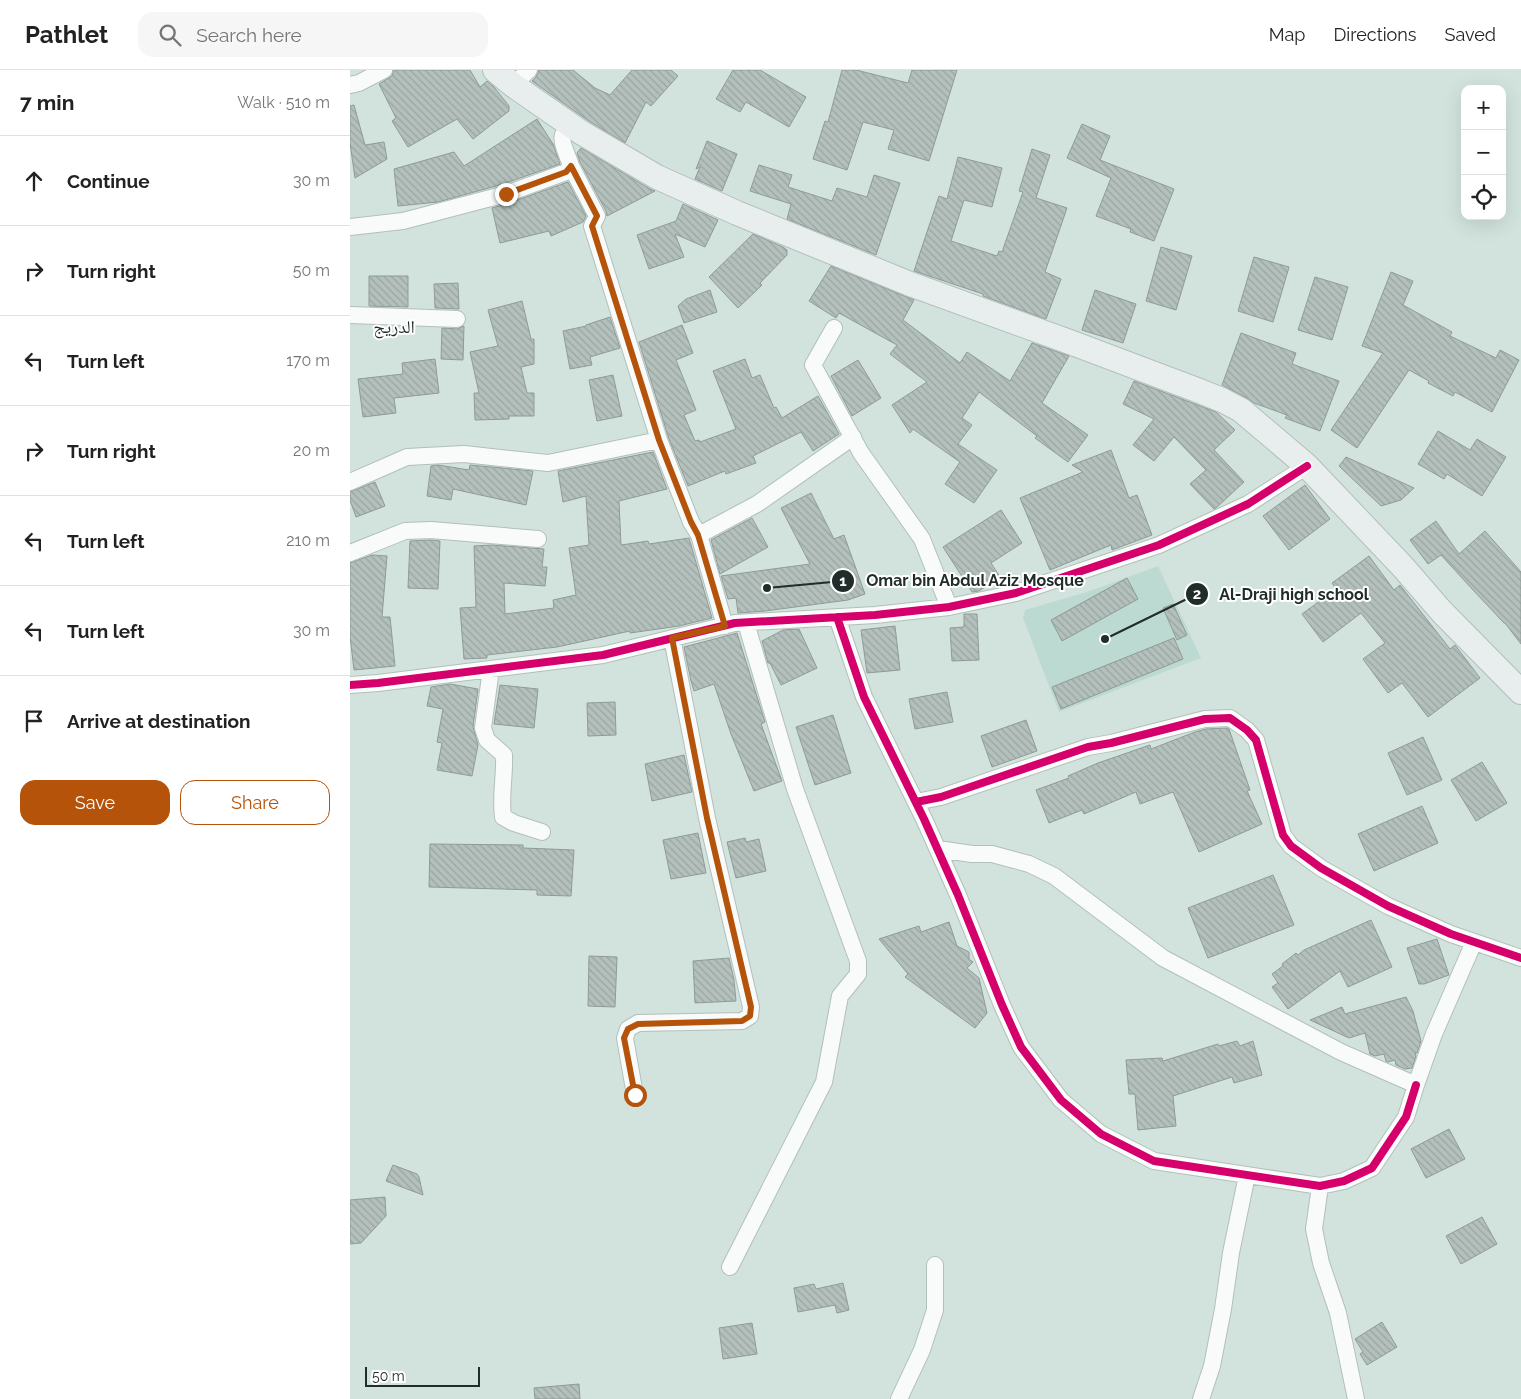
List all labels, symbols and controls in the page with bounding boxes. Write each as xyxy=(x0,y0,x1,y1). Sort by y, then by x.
search box xyxy=(138,12,488,57)
text: Pathlet xyxy=(25,20,108,49)
icon: search xyxy=(156,21,184,49)
text: Search here xyxy=(196,24,302,46)
text: Map xyxy=(1269,24,1305,45)
text: Directions xyxy=(1333,24,1417,45)
text: Saved xyxy=(1445,24,1496,45)
map controls xyxy=(1461,85,1506,220)
button: + xyxy=(1461,85,1506,130)
text: 7 min xyxy=(20,90,74,115)
text: Walk · 510 m xyxy=(237,93,330,112)
button: − xyxy=(1461,130,1506,175)
icon: ahead xyxy=(20,167,48,195)
text: Continue xyxy=(67,170,150,192)
text: 30 m xyxy=(293,171,330,190)
button: locate xyxy=(1461,175,1506,220)
route end xyxy=(495,183,518,206)
icon: right xyxy=(20,257,48,285)
text: Turn right xyxy=(67,260,156,282)
text: 50 m xyxy=(293,261,330,280)
district label: الدريج xyxy=(373,316,415,339)
icon: left xyxy=(20,347,48,375)
text: Turn left xyxy=(67,350,144,372)
text: 170 m xyxy=(286,351,330,370)
icon: right xyxy=(20,437,48,465)
text: Turn right xyxy=(67,440,156,462)
text: 20 m xyxy=(293,441,330,460)
icon: left xyxy=(20,527,48,555)
text: Turn left xyxy=(67,530,144,552)
text: 210 m xyxy=(286,531,330,550)
callout: Omar bin Abdul Aziz Mosque xyxy=(831,565,1095,596)
text: Omar bin Abdul Aziz Mosque xyxy=(866,571,1084,590)
text: 1 xyxy=(839,572,847,590)
callout: Al-Draji high school xyxy=(1184,579,1379,610)
text: 2 xyxy=(1193,585,1201,603)
text: Al-Draji high school xyxy=(1219,585,1370,604)
icon: left xyxy=(20,617,48,645)
text: Turn left xyxy=(67,620,144,642)
text: 30 m xyxy=(293,621,330,640)
icon: arrive xyxy=(20,707,48,735)
text: Arrive at destination xyxy=(67,710,251,732)
button: Save xyxy=(20,780,170,825)
button: Share xyxy=(180,780,330,825)
route start xyxy=(624,1084,647,1107)
scale bar xyxy=(365,1364,480,1387)
text: 50 m xyxy=(372,1368,405,1384)

